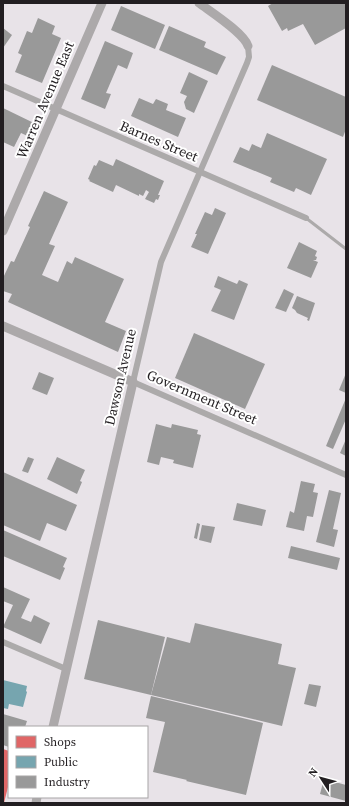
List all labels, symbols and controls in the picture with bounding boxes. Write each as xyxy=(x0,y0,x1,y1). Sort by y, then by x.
street label: Warren Avenue East xyxy=(11,38,79,162)
street label: Barnes Street xyxy=(117,116,201,167)
street label: Dawson Avenue xyxy=(99,327,141,427)
street label: Government Street xyxy=(144,365,261,429)
legend xyxy=(8,726,148,798)
text: Shops xyxy=(44,734,76,750)
text: Public xyxy=(44,754,78,770)
north arrow xyxy=(301,758,341,798)
text: N xyxy=(305,765,322,780)
text: Industry xyxy=(44,774,91,790)

